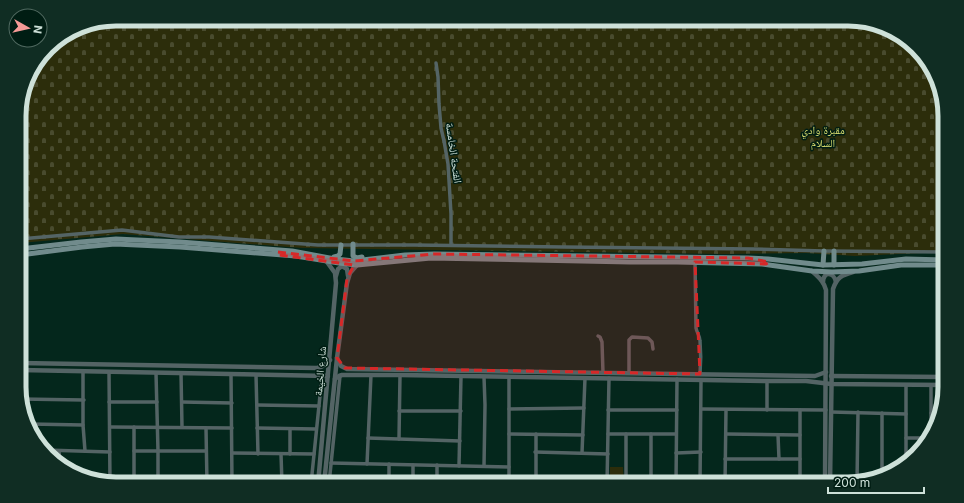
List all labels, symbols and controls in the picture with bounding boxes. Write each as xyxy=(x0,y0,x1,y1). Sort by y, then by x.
north arrow xyxy=(8,8,48,48)
text: N xyxy=(30,24,45,35)
street label: الفتحة الخامسة xyxy=(443,122,465,184)
park label: مقبرة وادي السلام xyxy=(801,123,845,150)
street label: شارع الخيمة xyxy=(311,346,329,396)
scale bar xyxy=(828,469,924,495)
text: 200 m xyxy=(834,475,870,490)

